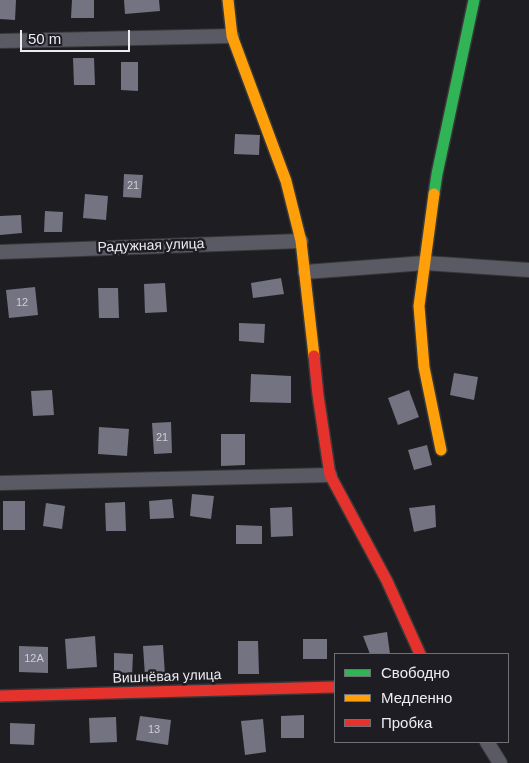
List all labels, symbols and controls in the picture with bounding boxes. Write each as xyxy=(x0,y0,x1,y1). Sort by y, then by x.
scale bar xyxy=(22,20,132,52)
text: 50 m xyxy=(28,30,61,47)
house number: 21 xyxy=(127,179,139,193)
street label: Радужная улица xyxy=(97,236,205,256)
house number: 12 xyxy=(16,296,28,310)
house number: 21 xyxy=(156,431,168,445)
house number: 12А xyxy=(24,652,44,666)
legend xyxy=(334,653,509,743)
text: Свободно xyxy=(381,664,450,681)
street label: Вишнёвая улица xyxy=(112,667,222,687)
text: Медленно xyxy=(381,689,452,706)
text: Пробка xyxy=(381,714,432,731)
house number: 13 xyxy=(148,723,160,737)

